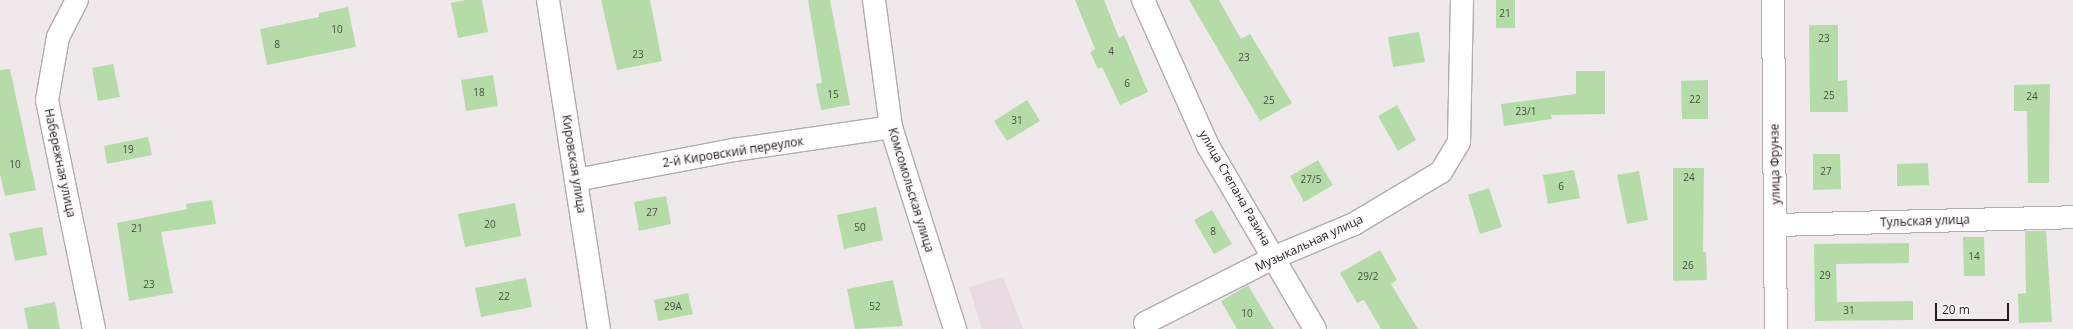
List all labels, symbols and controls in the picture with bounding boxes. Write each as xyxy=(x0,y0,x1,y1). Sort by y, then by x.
house number: 21 xyxy=(1499,8,1511,20)
house number: 10 xyxy=(331,24,343,36)
house number: 23 xyxy=(1818,33,1830,45)
house number: 8 xyxy=(274,39,280,51)
house number: 4 xyxy=(1108,46,1114,58)
house number: 23 xyxy=(632,49,644,61)
house number: 23 xyxy=(1238,52,1250,64)
house number: 6 xyxy=(1124,78,1130,90)
house number: 18 xyxy=(473,87,485,99)
house number: 15 xyxy=(827,89,839,101)
house number: 25 xyxy=(1823,90,1835,102)
house number: 24 xyxy=(2026,91,2038,103)
house number: 22 xyxy=(1689,94,1701,106)
house number: 25 xyxy=(1263,95,1275,107)
house number: 23/1 xyxy=(1516,106,1536,118)
street label: Набережная улица xyxy=(41,107,79,219)
street label: Кировская улица xyxy=(559,114,589,214)
house number: 31 xyxy=(1011,115,1023,127)
street label: улица Фрунзе xyxy=(1767,123,1783,205)
street label: Комсомольская улица xyxy=(885,126,937,254)
street label: улица Степана Разина xyxy=(1196,128,1274,248)
street label: 2-й Кировский переулок xyxy=(661,134,805,170)
house number: 19 xyxy=(122,144,134,156)
house number: 10 xyxy=(9,159,21,171)
house number: 27 xyxy=(1820,166,1832,178)
house number: 24 xyxy=(1683,172,1695,184)
house number: 27/5 xyxy=(1301,174,1321,186)
house number: 6 xyxy=(1558,181,1564,193)
house number: 27 xyxy=(646,207,658,219)
street label: Музыкальная улица xyxy=(1253,212,1365,274)
street label: Тульская улица xyxy=(1880,212,1970,230)
house number: 20 xyxy=(484,219,496,231)
house number: 50 xyxy=(854,222,866,234)
house number: 21 xyxy=(131,223,143,235)
house number: 8 xyxy=(1210,226,1216,238)
house number: 14 xyxy=(1968,251,1980,263)
house number: 26 xyxy=(1682,260,1694,272)
house number: 29 xyxy=(1819,270,1831,282)
house number: 29/2 xyxy=(1358,271,1378,283)
house number: 23 xyxy=(143,279,155,291)
house number: 22 xyxy=(498,291,510,303)
scale bar xyxy=(1937,295,2011,321)
house number: 29А xyxy=(664,301,682,313)
house number: 52 xyxy=(869,301,881,313)
text: 20 m xyxy=(1942,301,1970,318)
house number: 31 xyxy=(1843,305,1855,317)
house number: 10 xyxy=(1241,308,1253,320)

